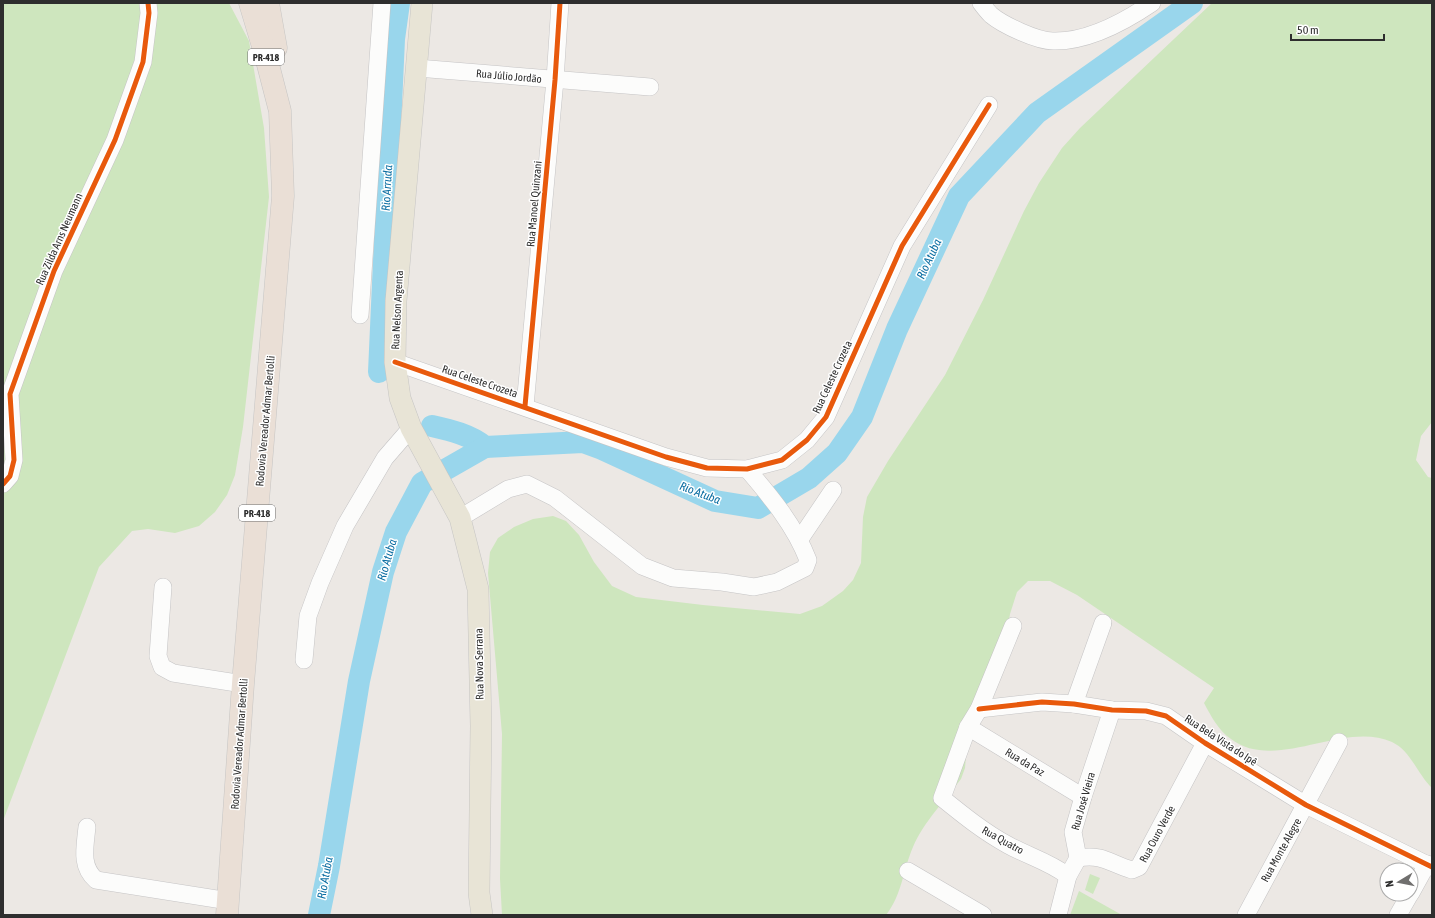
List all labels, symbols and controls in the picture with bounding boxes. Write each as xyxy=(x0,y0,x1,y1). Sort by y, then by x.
scale bar xyxy=(1291,16,1384,42)
text: 50 m xyxy=(1297,23,1319,37)
road number: PR-418 xyxy=(248,49,284,65)
street label: Rua Júlio Jordão xyxy=(476,67,542,85)
street label: Rua Manoel Quinzani xyxy=(524,160,544,248)
water label: Rio Arruda xyxy=(379,164,395,211)
street label: Rua Zilda Arns Neumann xyxy=(33,191,85,287)
water label: Rio Atuba xyxy=(914,236,944,281)
street label: Rua Nelson Argenta xyxy=(389,270,405,350)
street label: Rua Celeste Crozeta xyxy=(810,339,854,415)
street label: Rodovia Vereador Admar Bertolli xyxy=(253,355,277,487)
street label: Rua Celeste Crozeta xyxy=(441,362,519,400)
water label: Rio Atuba xyxy=(678,479,723,507)
road number: PR-418 xyxy=(239,505,275,521)
water label: Rio Atuba xyxy=(374,537,400,582)
street label: Rua Nova Serrana xyxy=(472,628,486,700)
street label: Rodovia Vereador Admar Bertolli xyxy=(228,678,250,810)
street label: Rua Bela Vista do Ipê xyxy=(1183,712,1259,768)
street label: Rua da Paz xyxy=(1003,746,1047,778)
street label: Rua José Vieira xyxy=(1069,770,1097,832)
street label: Rua Ouro Verde xyxy=(1137,804,1177,864)
street label: Rua Monte Alegre xyxy=(1259,816,1303,884)
street label: Rua Quatro xyxy=(980,824,1026,856)
water label: Rio Atuba xyxy=(314,855,336,900)
north arrow xyxy=(1379,862,1419,902)
text: N xyxy=(1383,879,1396,888)

